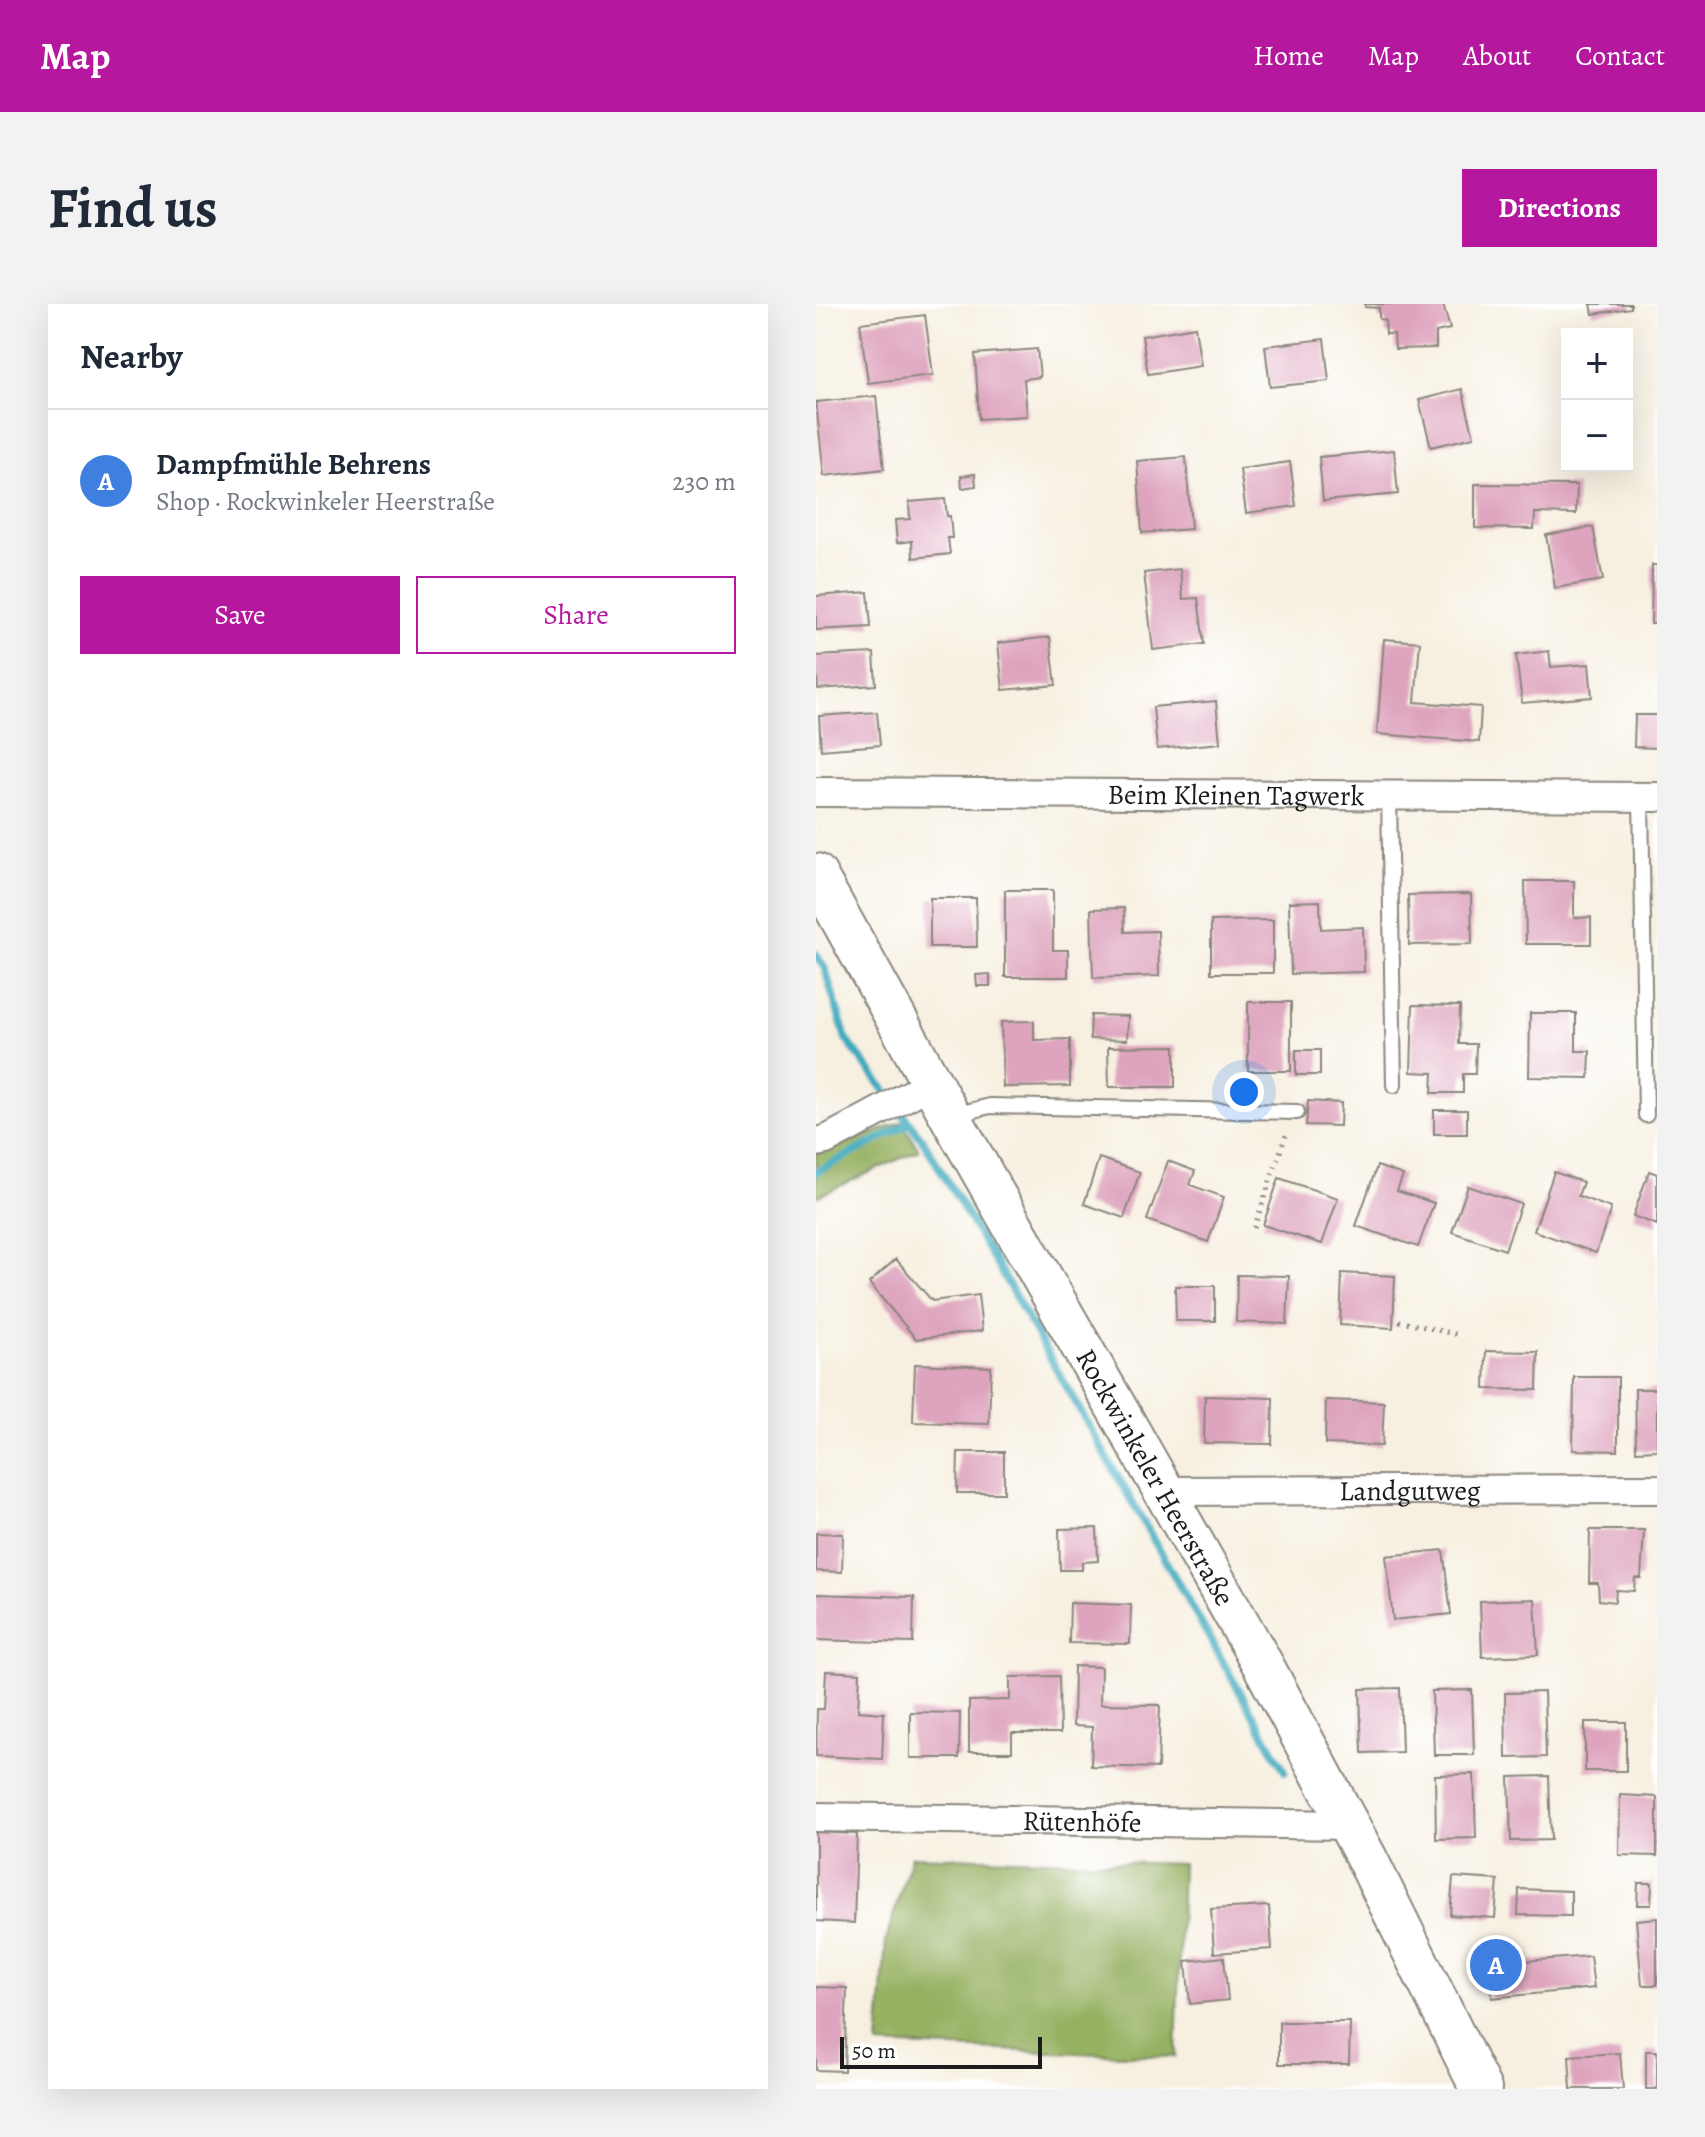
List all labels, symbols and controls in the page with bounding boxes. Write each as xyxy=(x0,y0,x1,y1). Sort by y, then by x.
text: Map xyxy=(40,30,110,82)
text: Home xyxy=(1253,37,1324,75)
text: Map xyxy=(1368,37,1419,75)
text: About xyxy=(1463,37,1531,75)
text: Contact xyxy=(1575,37,1665,75)
button: Directions xyxy=(1462,169,1657,247)
text: Find us xyxy=(48,170,218,246)
map controls xyxy=(1561,328,1633,472)
button: + xyxy=(1561,328,1633,400)
text: Nearby xyxy=(80,333,183,380)
button: − xyxy=(1561,400,1633,472)
text: Dampfmühle Behrens xyxy=(156,444,431,484)
text: A xyxy=(98,464,114,499)
text: 230 m xyxy=(672,464,736,499)
text: Shop · Rockwinkeler Heerstraße xyxy=(156,484,495,519)
button: Save xyxy=(80,576,400,654)
button: Share xyxy=(416,576,736,654)
street label: Beim Kleinen Tagwerk xyxy=(1107,776,1365,815)
your location xyxy=(1224,1072,1264,1112)
street label: Rockwinkeler Heerstraße xyxy=(1067,1342,1243,1613)
street label: Landgutweg xyxy=(1339,1472,1481,1510)
street label: Rütenhöfe xyxy=(1022,1802,1142,1842)
pin: A xyxy=(1470,1935,1522,1995)
scale bar xyxy=(840,2033,1042,2069)
text: 50 m xyxy=(852,2036,896,2066)

